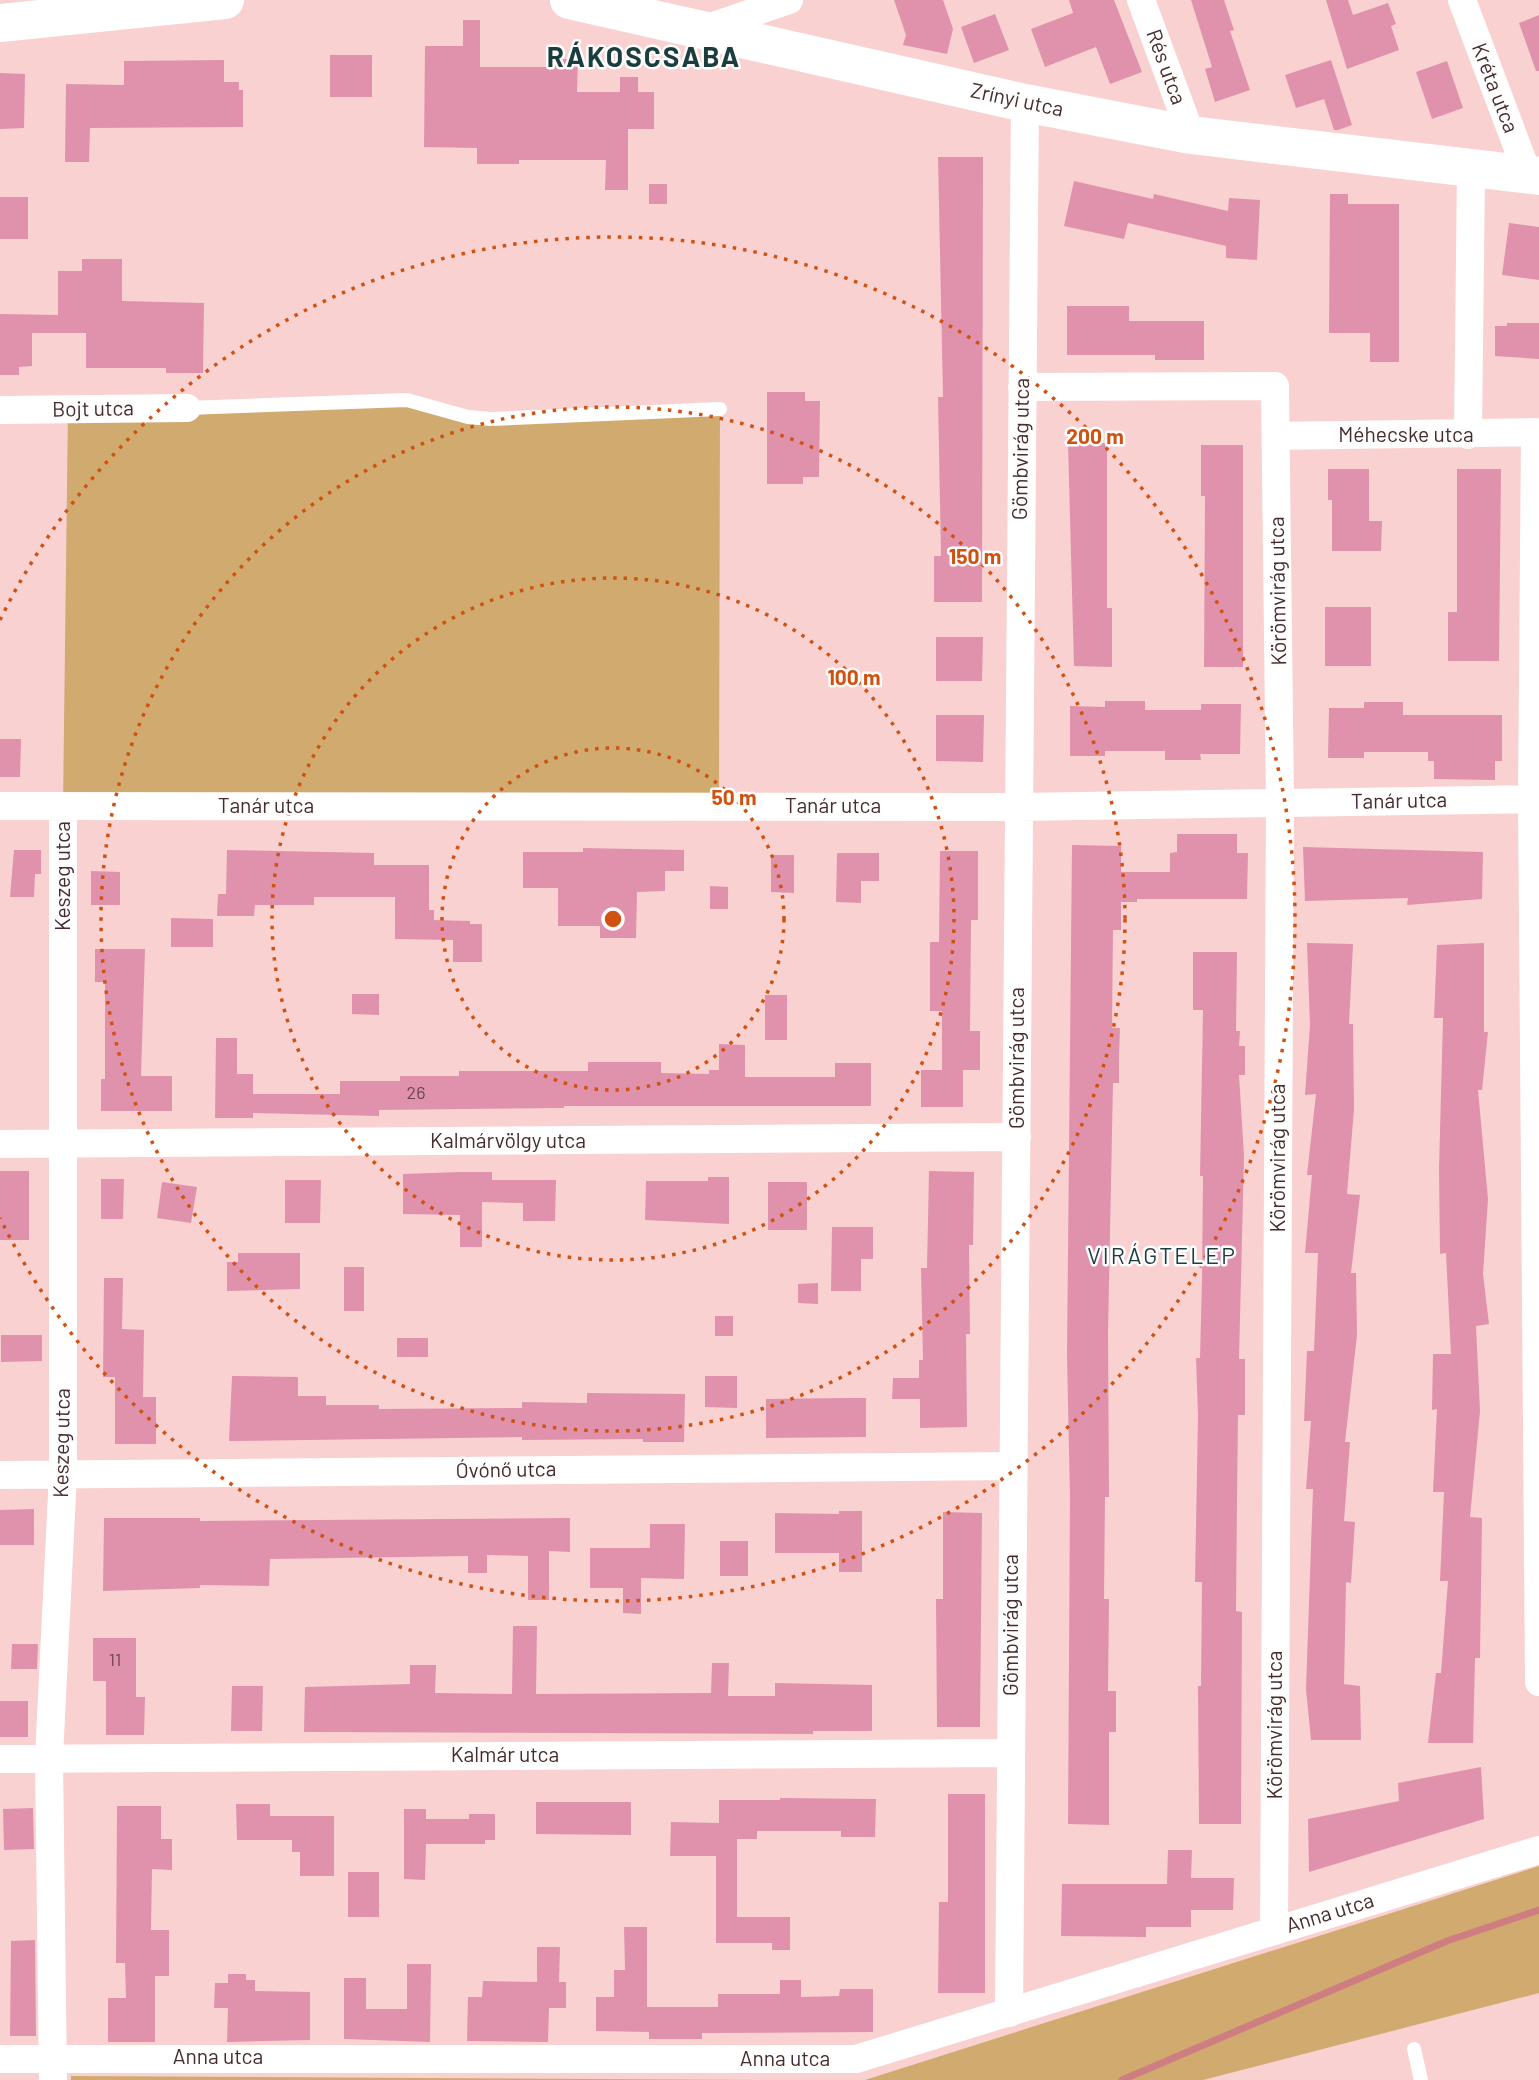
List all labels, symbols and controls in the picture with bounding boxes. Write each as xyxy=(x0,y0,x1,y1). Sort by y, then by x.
street label: Rés utca xyxy=(1142,25,1193,108)
district label: RÁKOSCSABA xyxy=(547,39,741,73)
street label: Kréta utca xyxy=(1468,39,1525,136)
street label: Zrínyi utca xyxy=(969,77,1066,121)
street label: Gömbvirág utca xyxy=(1006,378,1033,520)
street label: Bojt utca xyxy=(52,394,134,421)
street label: Méhecske utca xyxy=(1338,421,1474,446)
text: 200 m xyxy=(1066,423,1124,448)
street label: Körömvirág utca xyxy=(1263,516,1290,666)
text: 150 m xyxy=(949,543,1001,568)
text: 100 m xyxy=(827,664,881,689)
text: 50 m xyxy=(711,784,757,809)
street label: Tanár utca xyxy=(1351,786,1447,813)
street label: Tanár utca xyxy=(218,792,314,817)
street label: Tanár utca xyxy=(785,792,881,817)
street label: Keszeg utca xyxy=(49,821,74,931)
centre of rings xyxy=(601,907,625,931)
street label: Gömbvirág utca xyxy=(1003,987,1028,1129)
house number: 26 xyxy=(407,1081,425,1103)
street label: Körömvirág utca xyxy=(1264,1083,1289,1233)
street label: Kalmárvölgy utca xyxy=(430,1127,586,1152)
district label: VIRÁGTELEP xyxy=(1087,1241,1237,1269)
street label: Keszeg utca xyxy=(47,1388,74,1498)
street label: Óvónő utca xyxy=(455,1455,557,1482)
street label: Gömbvirág utca xyxy=(997,1554,1022,1696)
house number: 11 xyxy=(109,1648,121,1670)
street label: Körömvirág utca xyxy=(1261,1650,1286,1800)
street label: Kalmár utca xyxy=(451,1741,559,1766)
street label: Anna utca xyxy=(1283,1886,1377,1937)
street label: Anna utca xyxy=(173,2043,263,2068)
street label: Anna utca xyxy=(740,2045,830,2070)

